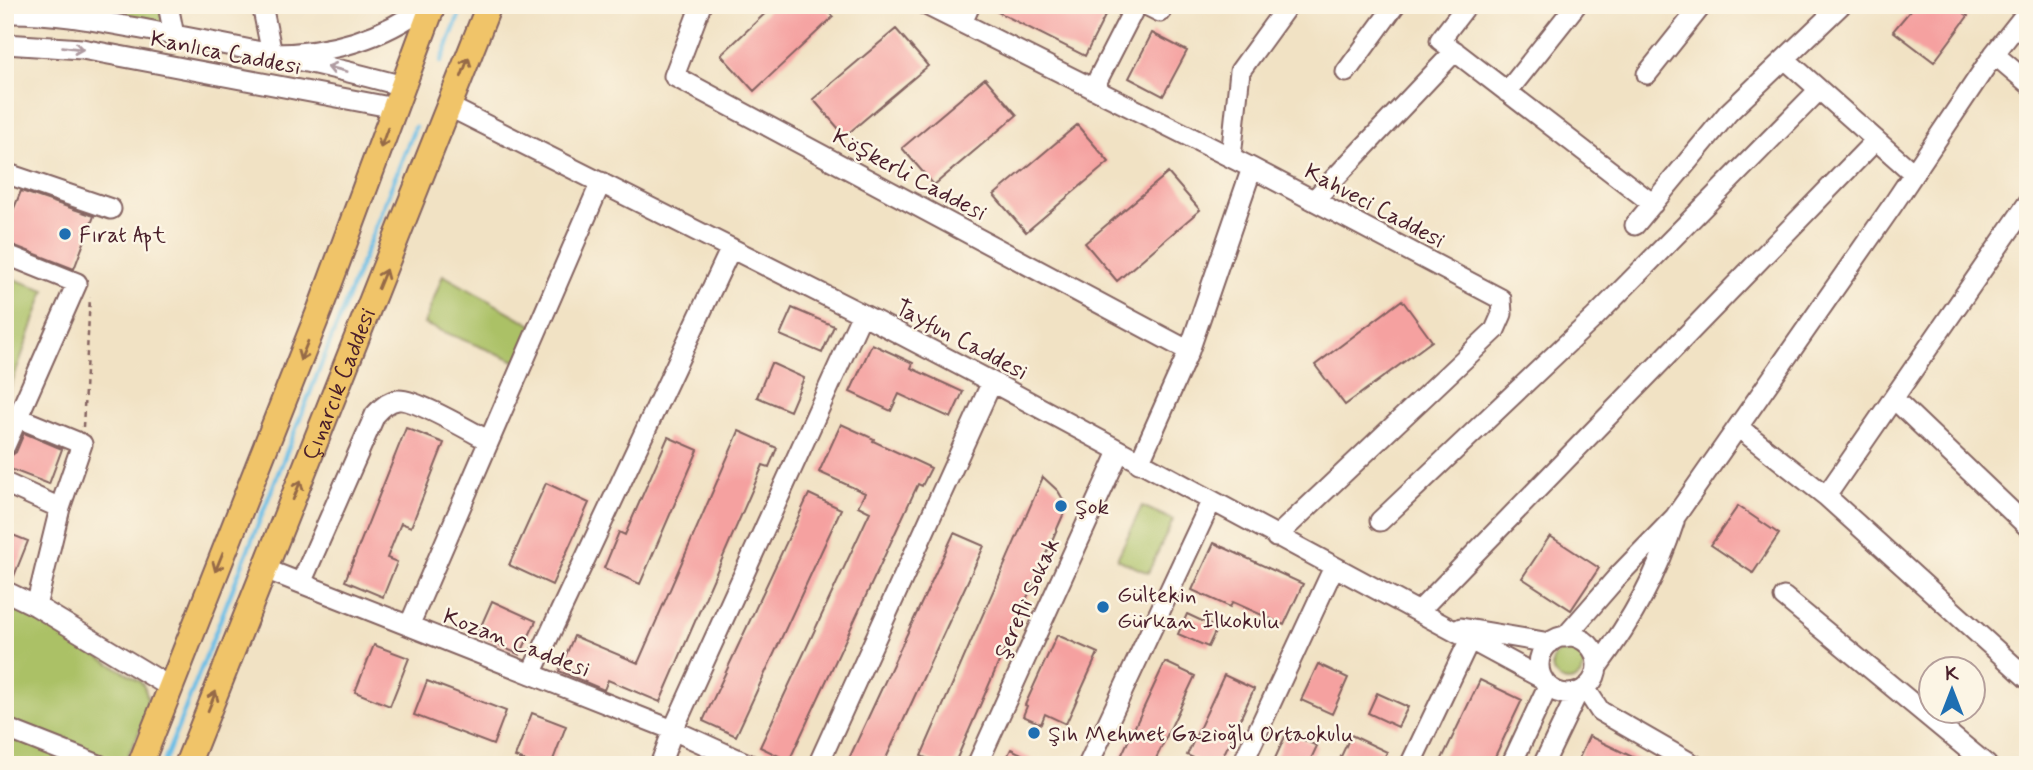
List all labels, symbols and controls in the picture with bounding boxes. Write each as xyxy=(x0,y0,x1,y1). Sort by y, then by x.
street label: Kanlıca Caddesi xyxy=(148,25,303,83)
one-way arrow xyxy=(61,42,84,55)
one-way arrow xyxy=(459,57,472,79)
one-way arrow xyxy=(326,61,349,75)
street label: Köşkerli Caddesi xyxy=(827,123,991,229)
one-way arrow xyxy=(377,127,389,149)
street label: Kahveci Caddesi xyxy=(1299,157,1449,256)
place label: Fırat Apt xyxy=(79,221,166,252)
marker: Fırat Apt xyxy=(57,226,73,242)
one-way arrow xyxy=(376,269,389,291)
street label: Tayfun Caddesi xyxy=(890,293,1033,388)
street label: Çınarcık Caddesi xyxy=(297,304,384,465)
one-way arrow xyxy=(296,340,309,361)
one-way arrow xyxy=(291,480,304,502)
place label: Şok xyxy=(1075,493,1109,523)
marker: Şok xyxy=(1053,498,1069,514)
street label: Şerefli Sokak xyxy=(988,534,1068,664)
one-way arrow xyxy=(212,551,225,572)
place label: Gültekin Gürkan İlkokulu xyxy=(1117,581,1280,637)
marker: Gültekin Gürkan İlkokulu xyxy=(1095,599,1111,615)
street label: Kozan Caddesi xyxy=(439,602,594,686)
north arrow xyxy=(1918,654,1988,724)
text: K xyxy=(1945,662,1959,687)
one-way arrow xyxy=(206,691,219,713)
place label: Şıh Mehmet Gazioğlu Ortaokulu xyxy=(1048,720,1354,750)
marker: Şıh Mehmet Gazioğlu Ortaokulu xyxy=(1026,725,1042,741)

